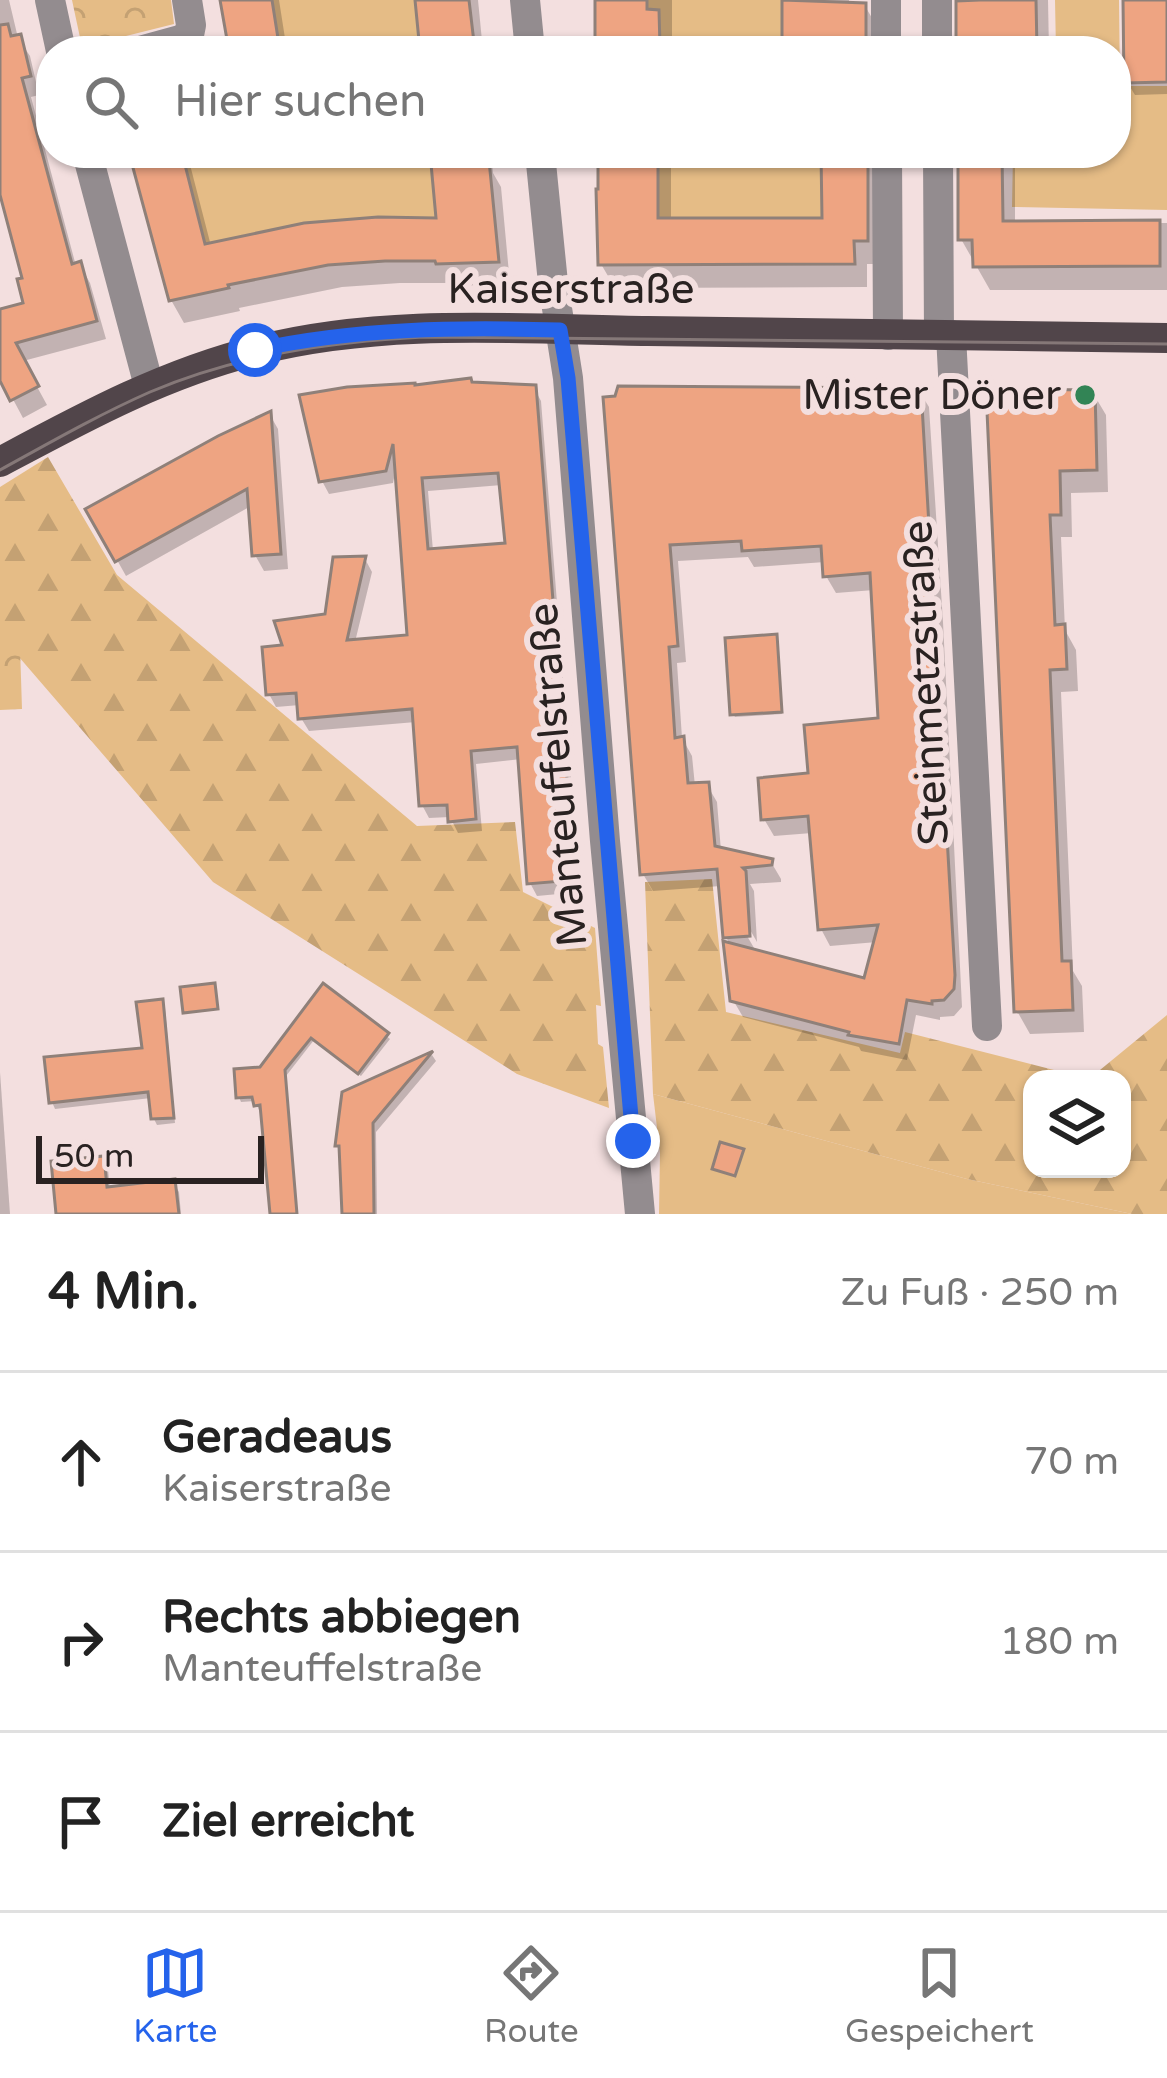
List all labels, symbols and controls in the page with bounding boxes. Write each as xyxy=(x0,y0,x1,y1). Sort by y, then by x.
search box xyxy=(36,36,1131,168)
icon: search xyxy=(78,69,144,135)
text: Hier suchen xyxy=(174,75,426,129)
street label: Kaiserstraße xyxy=(447,264,695,315)
route start xyxy=(228,323,282,377)
place label: Mister Döner xyxy=(802,370,1061,421)
marker: Mister Döner xyxy=(1072,382,1098,408)
street label: Steinmetzstraße xyxy=(892,519,960,847)
street label: Manteuffelstraße xyxy=(518,601,598,949)
map controls xyxy=(1023,1070,1131,1178)
button: layers xyxy=(1023,1070,1131,1178)
route end xyxy=(606,1114,660,1168)
scale bar xyxy=(36,1130,264,1183)
text: 50 m xyxy=(54,1137,134,1176)
text: 4 Min. xyxy=(48,1261,199,1323)
text: Zu Fuß · 250 m xyxy=(841,1269,1119,1316)
text: Geradeaus xyxy=(162,1411,392,1465)
icon: ahead xyxy=(48,1429,114,1495)
text: 70 m xyxy=(1024,1438,1119,1485)
text: Kaiserstraße xyxy=(162,1465,392,1512)
text: Rechts abbiegen xyxy=(162,1591,521,1645)
icon: right xyxy=(48,1609,114,1675)
text: 180 m xyxy=(1000,1618,1119,1665)
text: Manteuffelstraße xyxy=(162,1645,482,1692)
icon: arrive xyxy=(48,1789,114,1855)
text: Ziel erreicht xyxy=(162,1795,414,1849)
tab: Karte xyxy=(133,1940,218,2051)
tab: Route xyxy=(484,1940,579,2051)
tab: Gespeichert xyxy=(845,1940,1034,2051)

